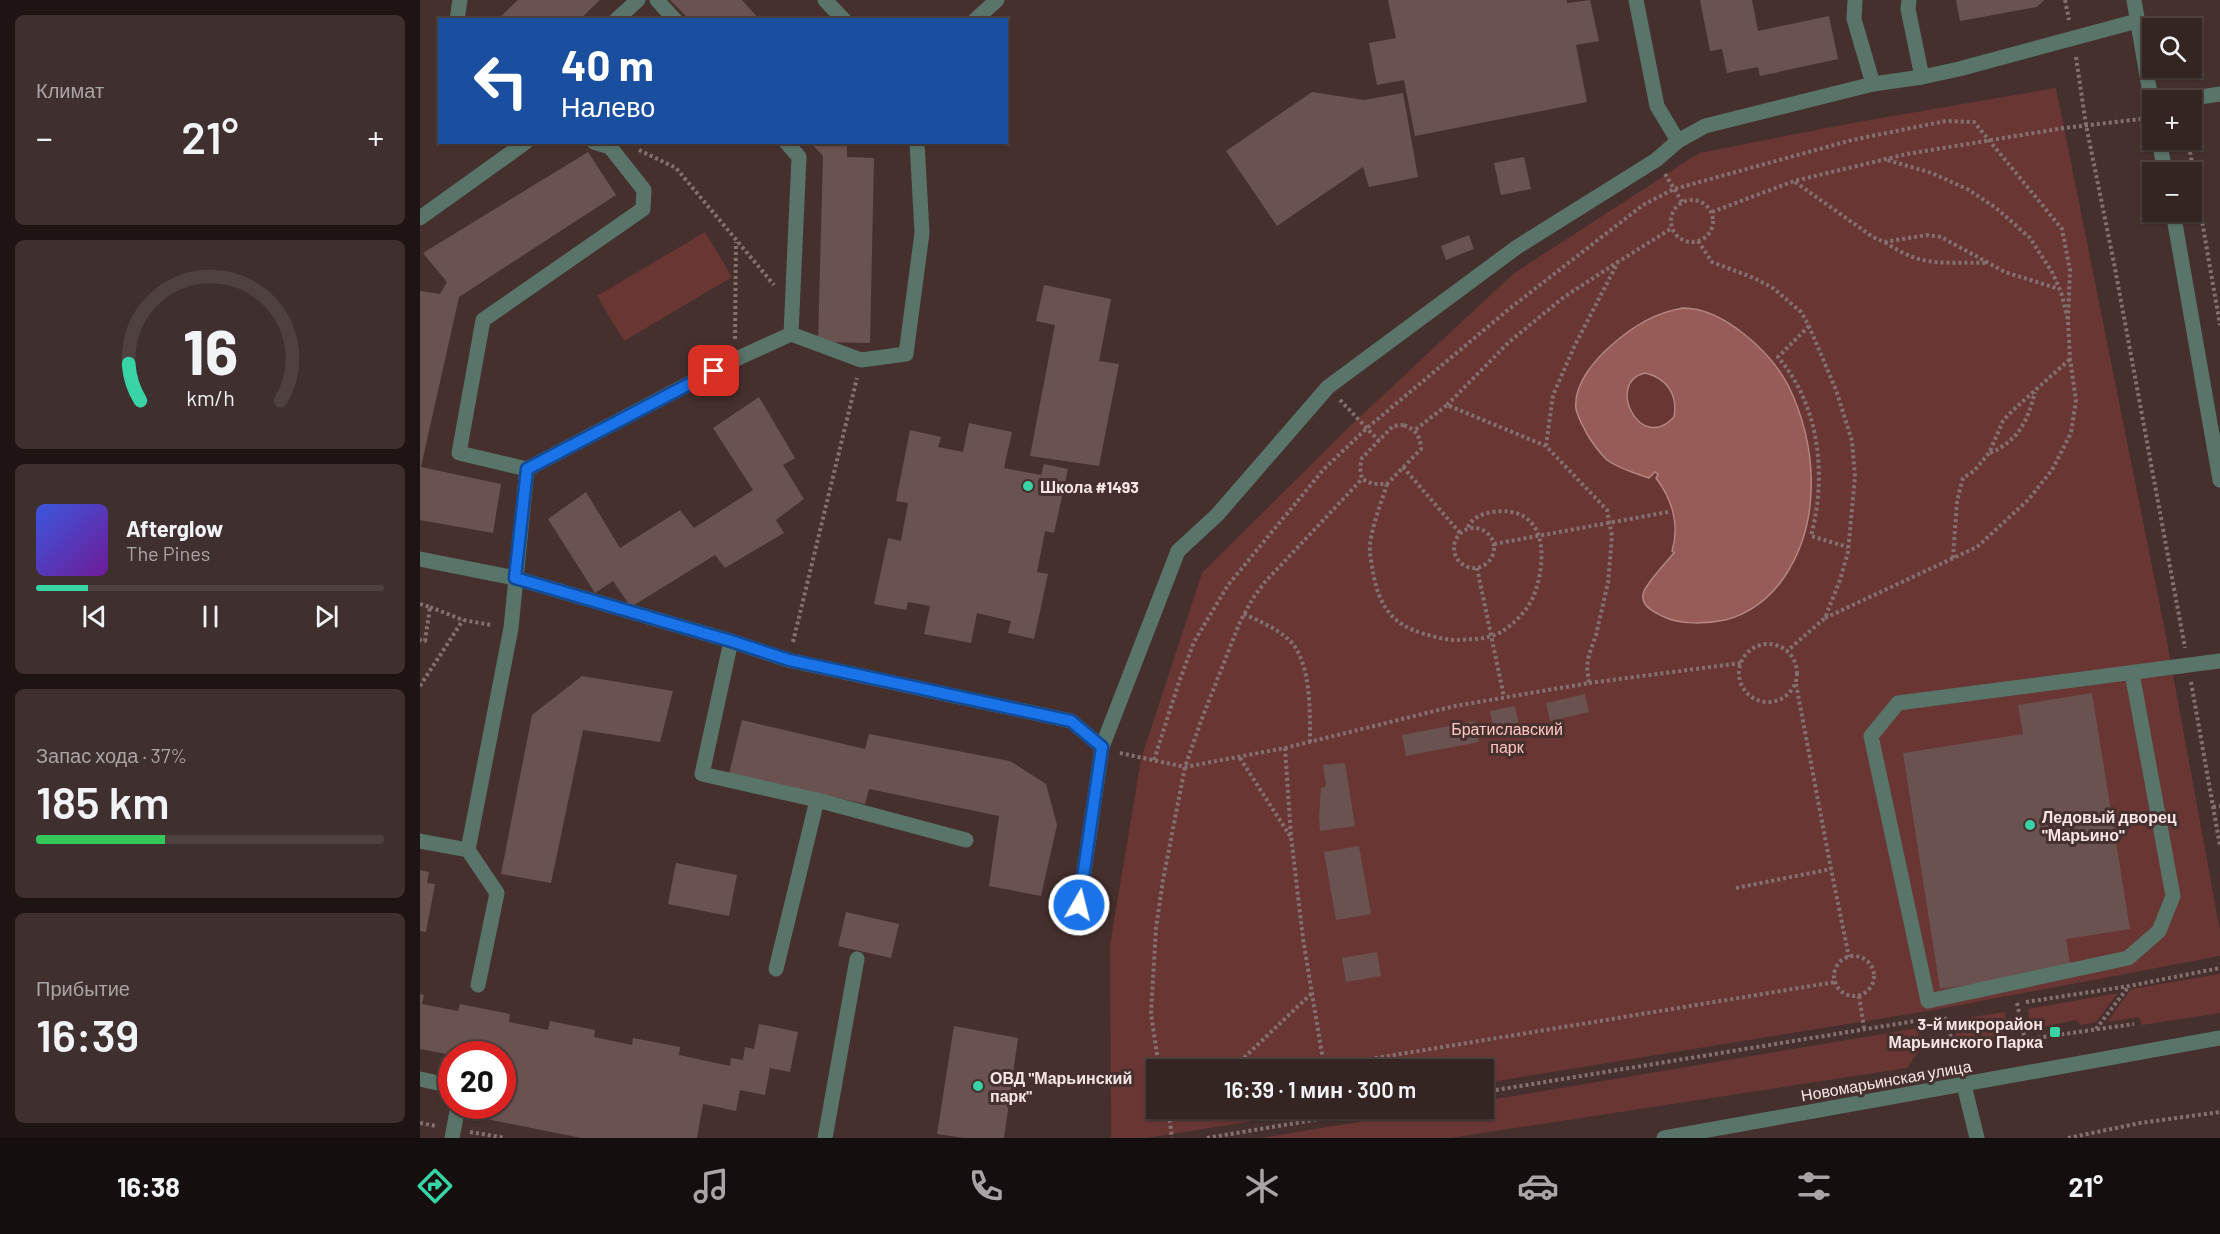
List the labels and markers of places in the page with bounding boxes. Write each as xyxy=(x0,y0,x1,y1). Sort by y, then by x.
pin xyxy=(688,345,739,396)
place label: Школа #1493 xyxy=(1040,477,1139,496)
marker: Школа #1493 xyxy=(1021,479,1035,493)
place label: Ледовый дворец "Марьино" xyxy=(2042,807,2177,844)
marker: Ледовый дворец "Марьино" xyxy=(2023,818,2037,832)
place label: 3-й микрорайон Марьинского Парка xyxy=(1888,1014,2043,1051)
marker: 3-й микрорайон Марьинского Парка xyxy=(2048,1025,2062,1039)
place label: ОВД "Марьинский парк" xyxy=(990,1068,1132,1105)
marker: ОВД "Марьинский парк" xyxy=(971,1079,985,1093)

